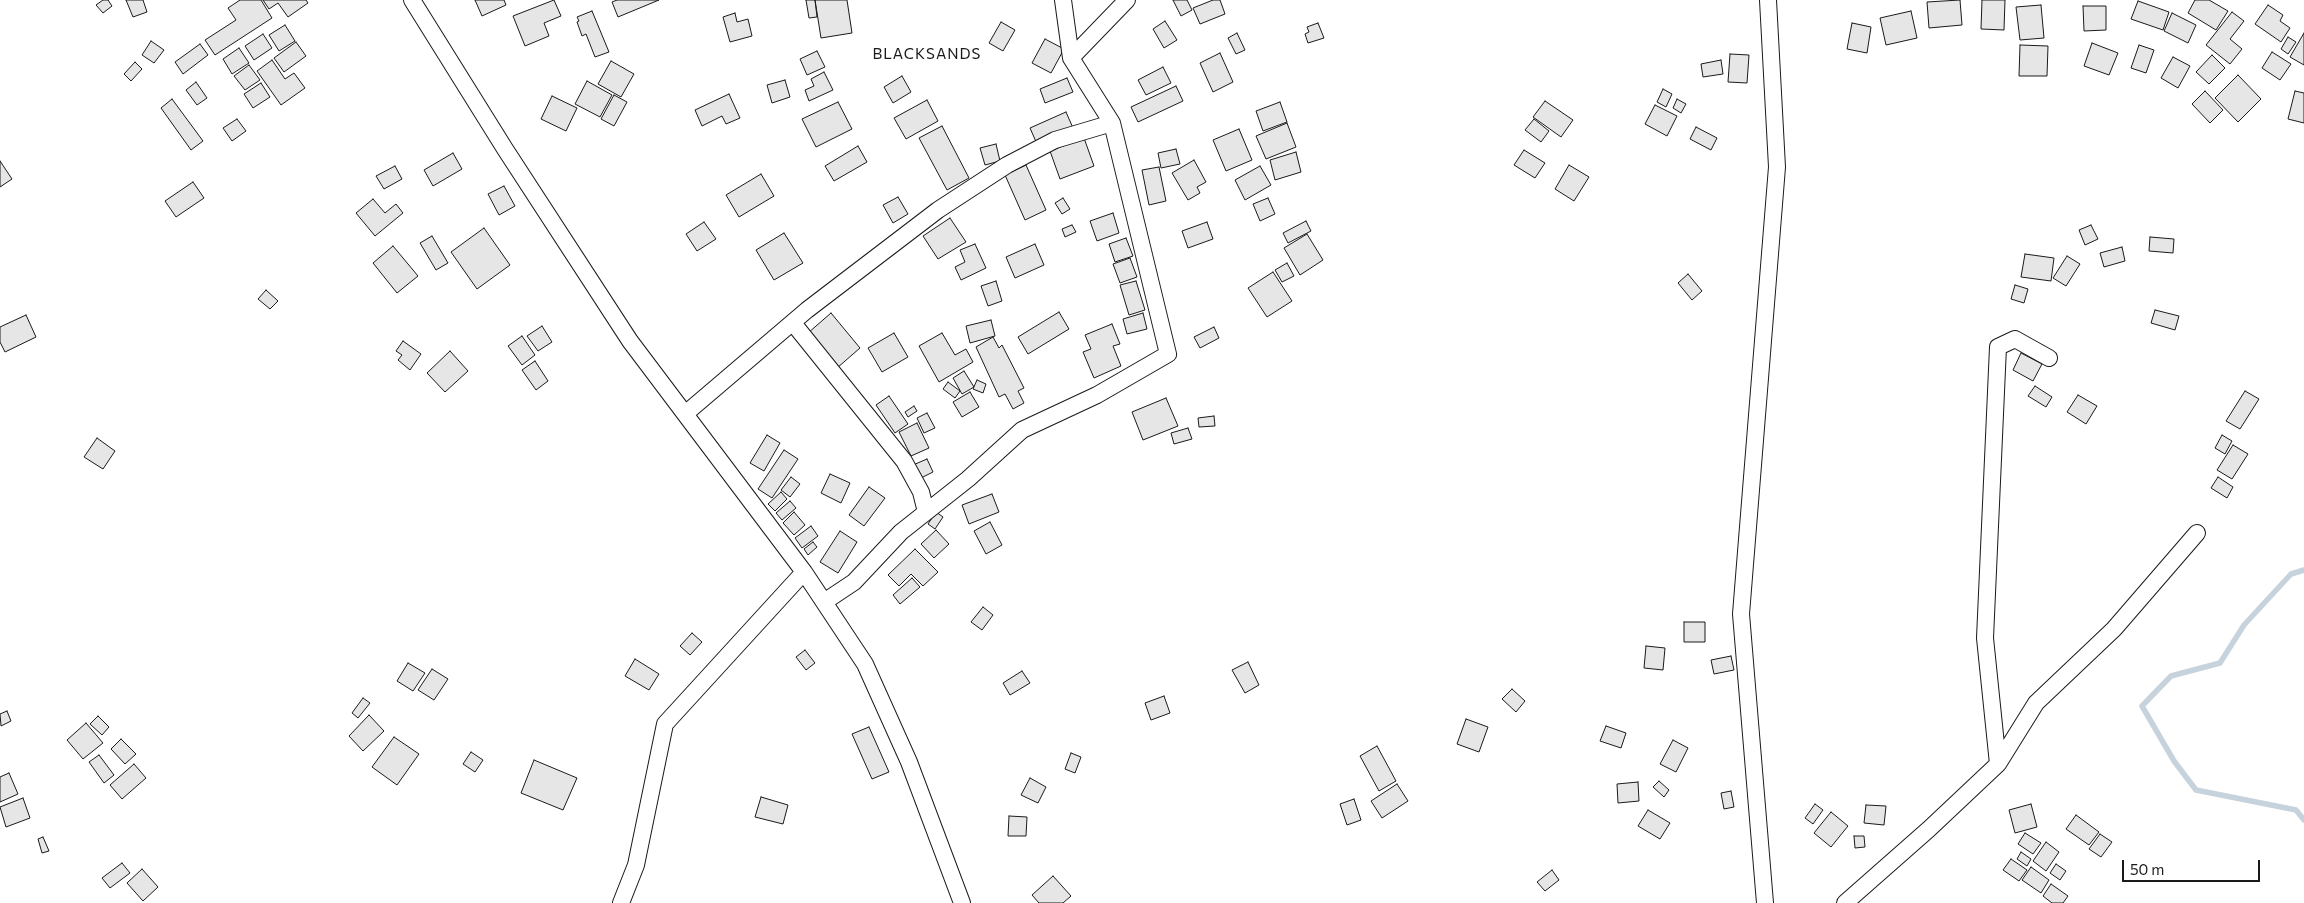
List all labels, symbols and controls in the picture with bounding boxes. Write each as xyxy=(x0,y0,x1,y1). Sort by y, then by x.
district label: BLACKSANDS xyxy=(871,45,983,63)
scale bar xyxy=(2124,850,2262,882)
text: 50 m xyxy=(2130,860,2164,878)

